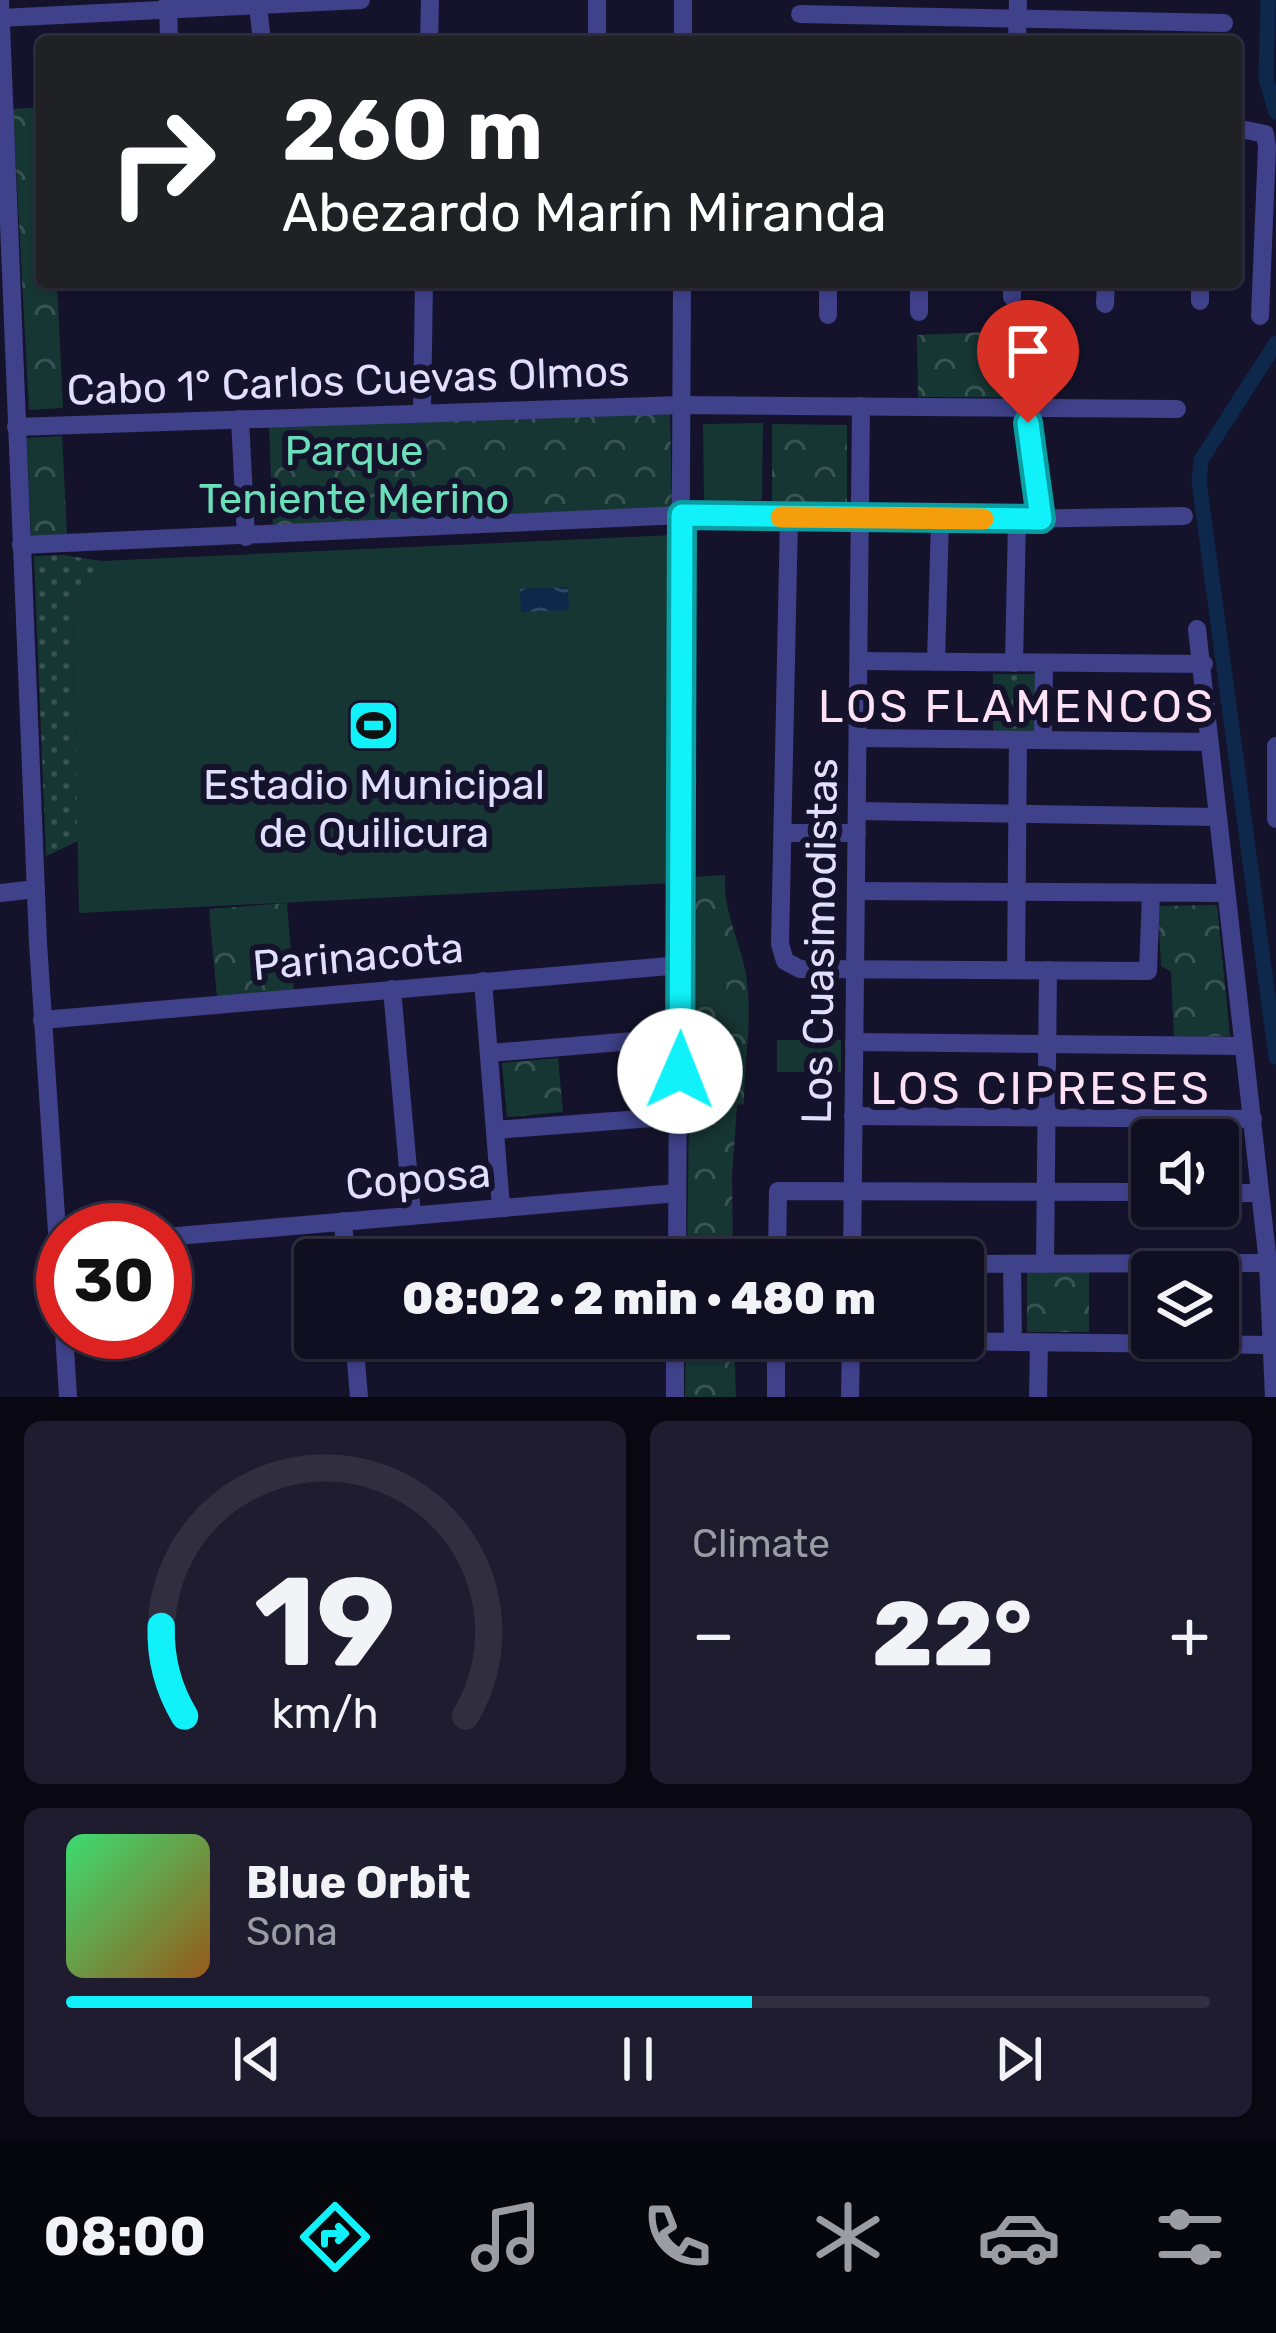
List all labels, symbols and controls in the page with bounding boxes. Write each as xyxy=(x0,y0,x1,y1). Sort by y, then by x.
text: 260 m xyxy=(282,80,543,180)
icon: right xyxy=(84,84,240,240)
text: Abezardo Marín Miranda xyxy=(282,181,887,245)
pin xyxy=(977,300,1079,423)
icon: arrive xyxy=(995,318,1061,384)
street label: Cabo 1° Carlos Cuevas Olmos xyxy=(66,346,630,416)
park label: Parque Teniente Merino xyxy=(199,426,509,524)
district label: LOS FLAMENCOS xyxy=(818,680,1216,733)
sports icon: Estadio Municipal de Quilicura xyxy=(346,697,402,753)
street label: Los Cuasimodistas xyxy=(792,758,848,1124)
place label: Estadio Municipal de Quilicura xyxy=(203,760,545,858)
street label: Parinacota xyxy=(251,923,465,991)
position arrow xyxy=(617,1008,743,1134)
district label: LOS CIPRESES xyxy=(870,1062,1212,1115)
map controls xyxy=(1131,1119,1239,1359)
button: sound xyxy=(1131,1119,1239,1227)
street label: Coposa xyxy=(343,1148,493,1210)
speed limit sign: 30 xyxy=(36,1203,192,1359)
button: layers xyxy=(1131,1251,1239,1359)
text: 08:02 · 2 min · 480 m xyxy=(402,1272,876,1325)
text: Climate xyxy=(692,1521,830,1567)
text: 19 xyxy=(254,1548,396,1696)
text: 22° xyxy=(872,1581,1032,1688)
text: − xyxy=(692,1595,735,1674)
text: + xyxy=(1169,1595,1210,1674)
text: km/h xyxy=(271,1687,379,1738)
text: Blue Orbit xyxy=(246,1856,470,1909)
text: Sona xyxy=(246,1909,338,1955)
icon: previous xyxy=(224,2026,290,2092)
icon: pause xyxy=(605,2026,671,2092)
icon: next xyxy=(986,2026,1052,2092)
icon: directions xyxy=(293,2195,377,2279)
icon: music xyxy=(464,2195,548,2279)
icon: phone xyxy=(635,2195,719,2279)
icon: climate xyxy=(806,2195,890,2279)
icon: car xyxy=(977,2195,1061,2279)
icon: filters xyxy=(1148,2195,1232,2279)
text: 08:00 xyxy=(44,2205,206,2269)

